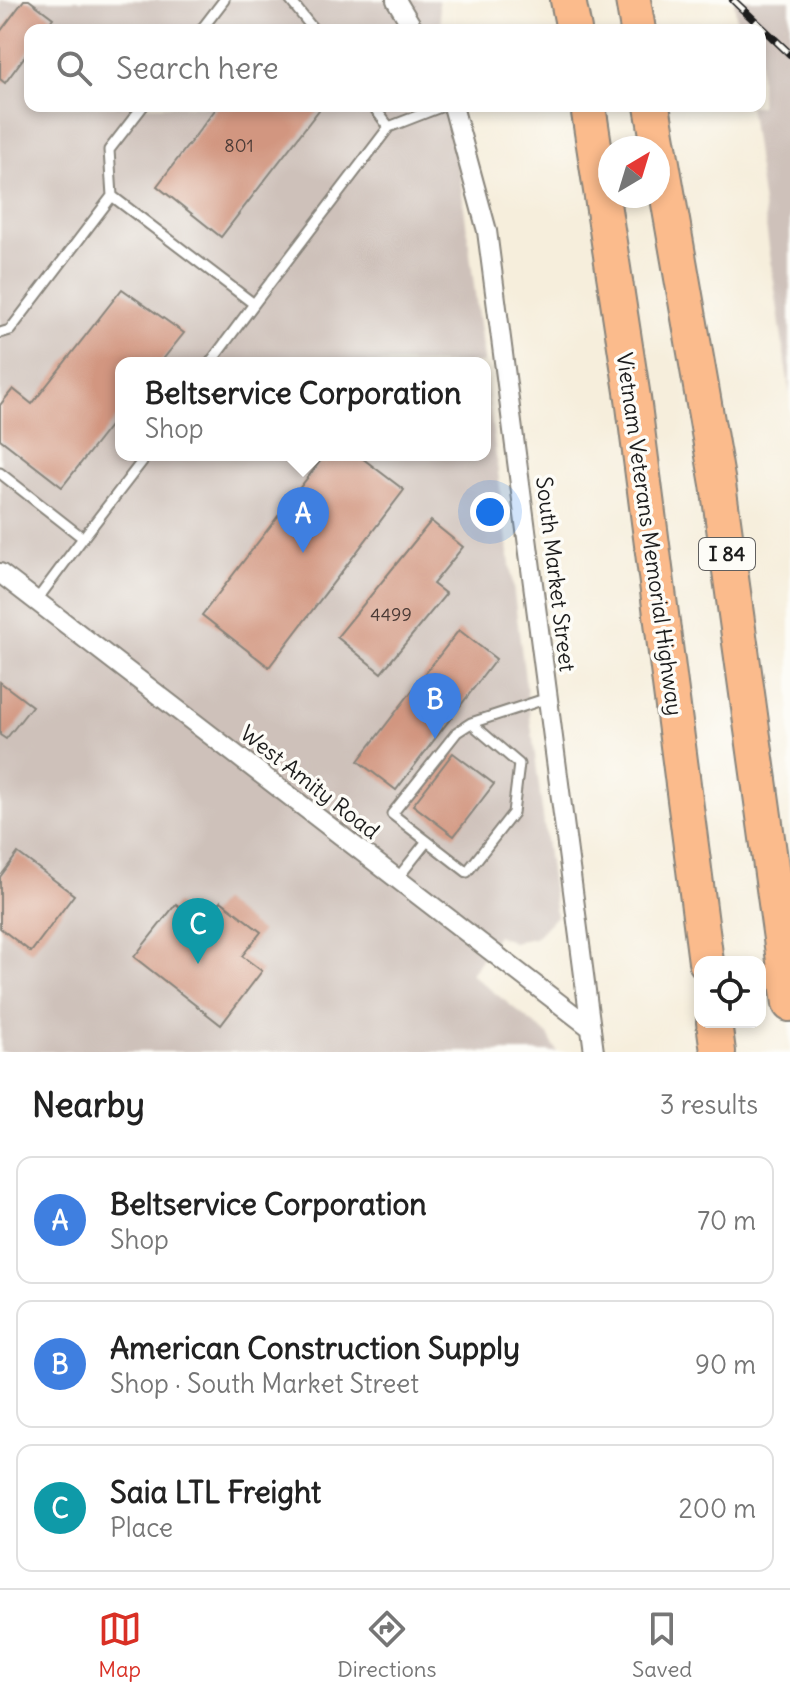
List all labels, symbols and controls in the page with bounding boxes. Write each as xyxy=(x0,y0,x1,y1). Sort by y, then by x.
search box xyxy=(24,24,766,112)
icon: search xyxy=(52,46,96,90)
text: Search here xyxy=(116,49,279,87)
house number: 801 xyxy=(224,134,254,157)
north arrow xyxy=(598,136,670,208)
street label: Vietnam Veterans Memorial Highway xyxy=(611,351,689,717)
popup xyxy=(115,357,491,461)
text: Beltservice Corporation xyxy=(145,374,461,412)
text: Shop xyxy=(145,412,204,445)
street label: South Market Street xyxy=(530,475,582,673)
pin: A xyxy=(277,487,329,553)
your location xyxy=(470,492,510,532)
road number: I 84 xyxy=(699,538,755,570)
house number: 4499 xyxy=(370,603,412,626)
pin: B xyxy=(409,673,461,739)
street label: West Amity Road xyxy=(235,719,385,845)
pin: C xyxy=(172,898,224,964)
map controls xyxy=(694,956,766,1028)
button: locate xyxy=(694,956,766,1028)
text: Nearby xyxy=(32,1083,145,1126)
text: 3 results xyxy=(660,1088,758,1121)
text: Beltservice Corporation xyxy=(110,1185,427,1223)
text: A xyxy=(52,1204,68,1237)
text: 70 m xyxy=(697,1204,756,1237)
text: Shop xyxy=(110,1223,169,1256)
text: American Construction Supply xyxy=(110,1329,520,1367)
text: B xyxy=(51,1348,69,1381)
text: 90 m xyxy=(695,1348,756,1381)
text: Shop · South Market Street xyxy=(110,1367,419,1400)
text: Saia LTL Freight xyxy=(110,1473,321,1511)
text: C xyxy=(51,1492,69,1525)
text: 200 m xyxy=(679,1492,756,1525)
text: Place xyxy=(110,1511,173,1544)
tab: Map xyxy=(98,1607,142,1683)
tab: Directions xyxy=(337,1607,437,1683)
tab: Saved xyxy=(632,1607,692,1683)

